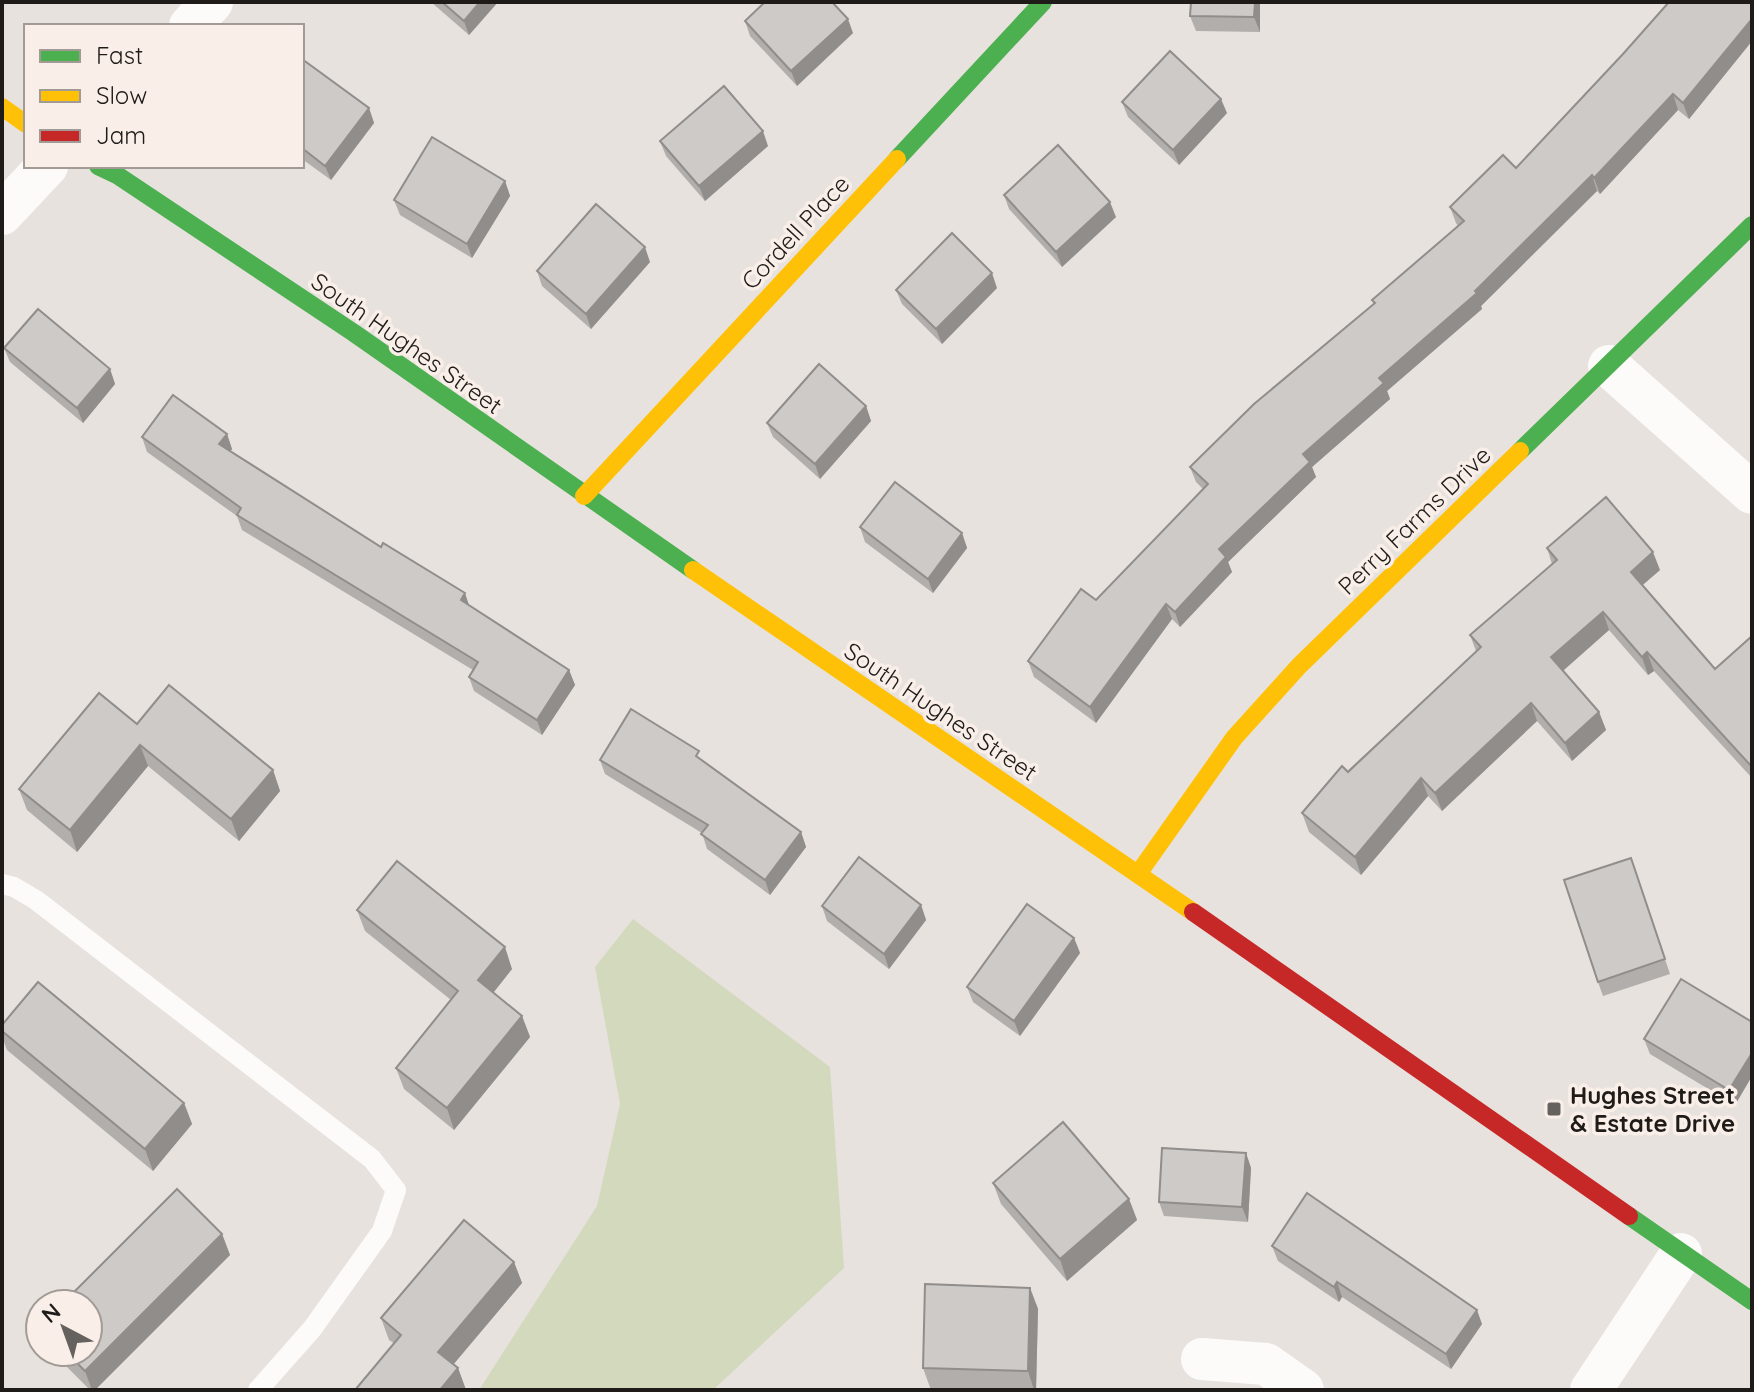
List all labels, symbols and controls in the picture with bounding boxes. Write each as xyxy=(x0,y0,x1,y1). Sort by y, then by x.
legend xyxy=(24,24,304,168)
text: Fast xyxy=(96,40,143,70)
text: Slow xyxy=(96,80,147,110)
text: Jam xyxy=(96,120,146,150)
street label: Cordell Place xyxy=(735,169,855,295)
street label: South Hughes Street xyxy=(306,266,508,420)
street label: Perry Farms Drive xyxy=(1331,440,1497,600)
street label: South Hughes Street xyxy=(839,635,1043,787)
place label: Hughes Street & Estate Drive xyxy=(1570,1080,1735,1138)
marker: Hughes Street & Estate Drive xyxy=(1545,1100,1563,1118)
north arrow xyxy=(24,1288,104,1368)
text: N xyxy=(36,1297,66,1329)

